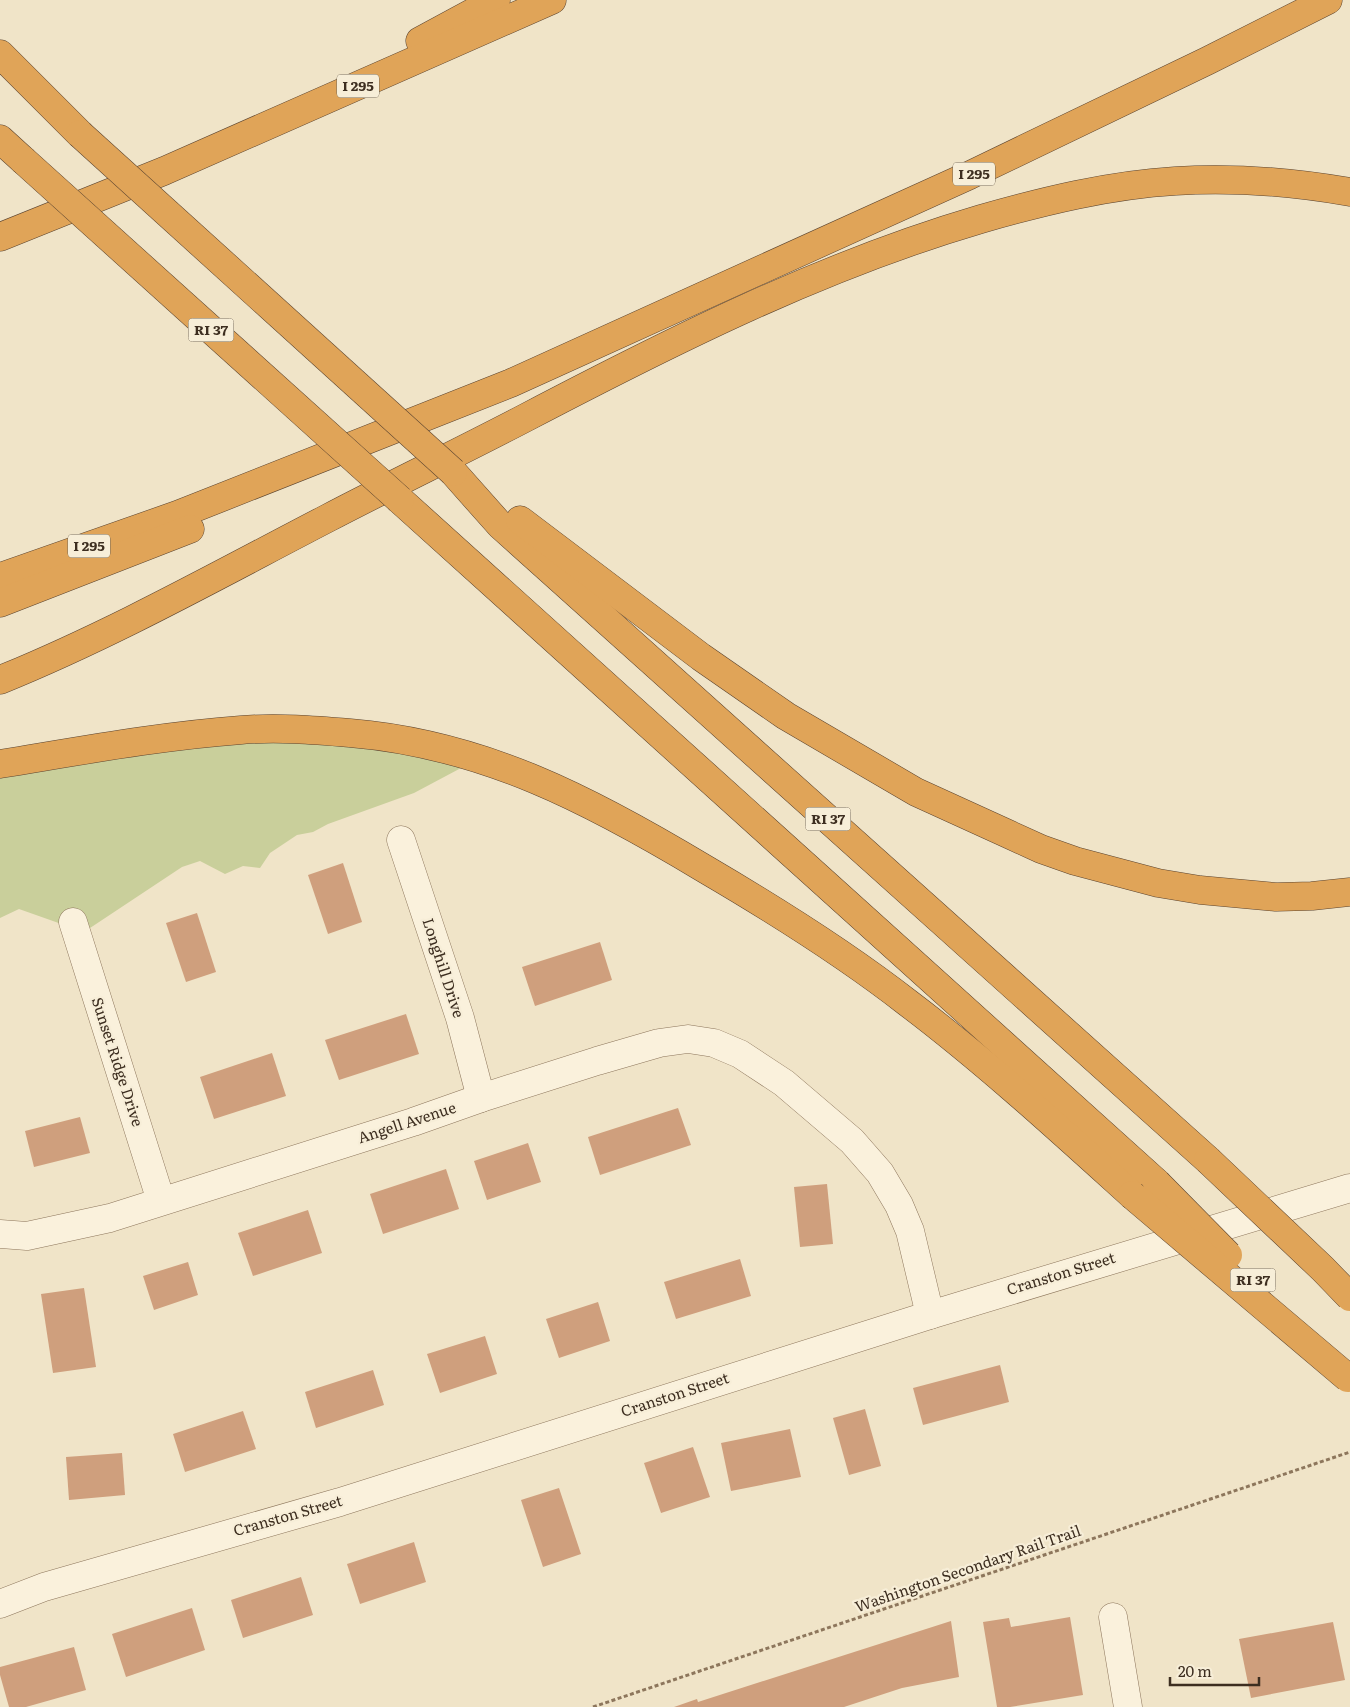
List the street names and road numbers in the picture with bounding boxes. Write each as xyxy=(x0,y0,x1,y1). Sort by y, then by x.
road number: I 295 xyxy=(337,74,379,98)
road number: I 295 xyxy=(953,162,995,185)
road number: RI 37 xyxy=(188,318,234,342)
road number: I 295 xyxy=(68,534,110,558)
road number: RI 37 xyxy=(806,808,850,831)
street label: Longhill Drive xyxy=(417,915,471,1021)
street label: Sunset Ridge Drive xyxy=(87,994,150,1129)
street label: Angell Avenue xyxy=(354,1095,459,1148)
street label: Cranston Street xyxy=(1003,1245,1118,1300)
road number: RI 37 xyxy=(1230,1268,1276,1292)
street label: Cranston Street xyxy=(618,1365,732,1422)
street label: Cranston Street xyxy=(230,1488,345,1541)
street label: Washington Secondary Rail Trail xyxy=(851,1518,1084,1617)

